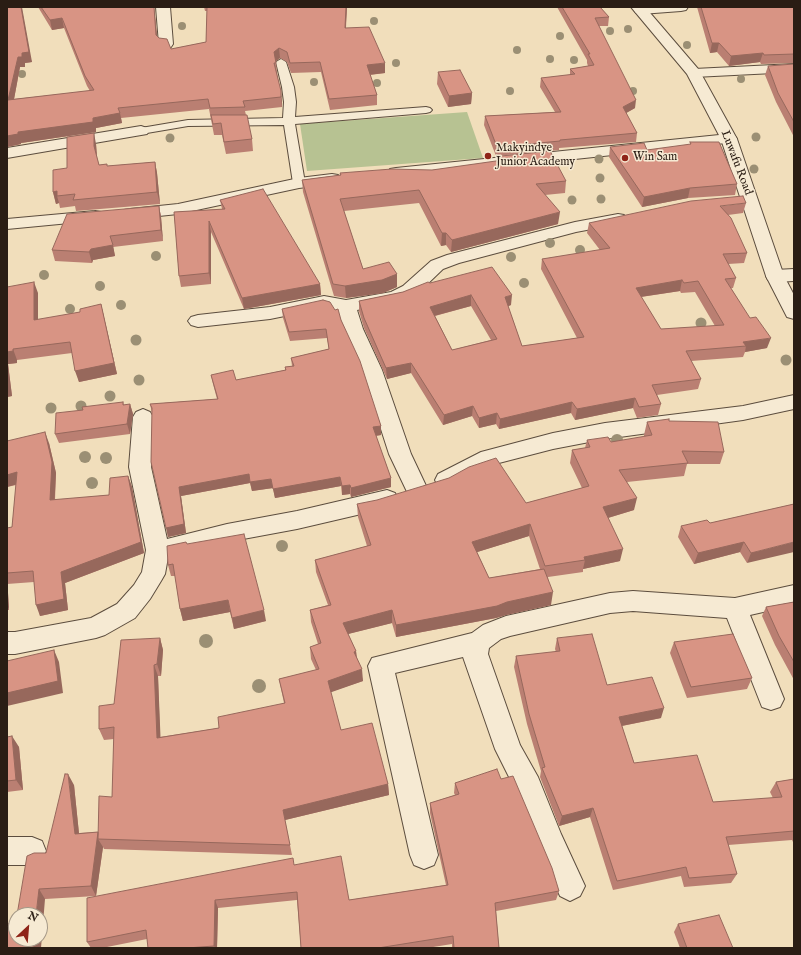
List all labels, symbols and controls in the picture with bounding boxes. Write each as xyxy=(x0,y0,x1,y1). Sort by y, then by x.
street label: Luwafu Road xyxy=(717,129,755,197)
place label: Makyindye Junior Academy xyxy=(496,142,575,170)
marker: Makyindye Junior Academy xyxy=(483,151,493,161)
place label: Win Sam xyxy=(633,151,677,165)
marker: Win Sam xyxy=(620,153,630,163)
north arrow xyxy=(8,907,48,947)
text: N xyxy=(25,909,40,925)

